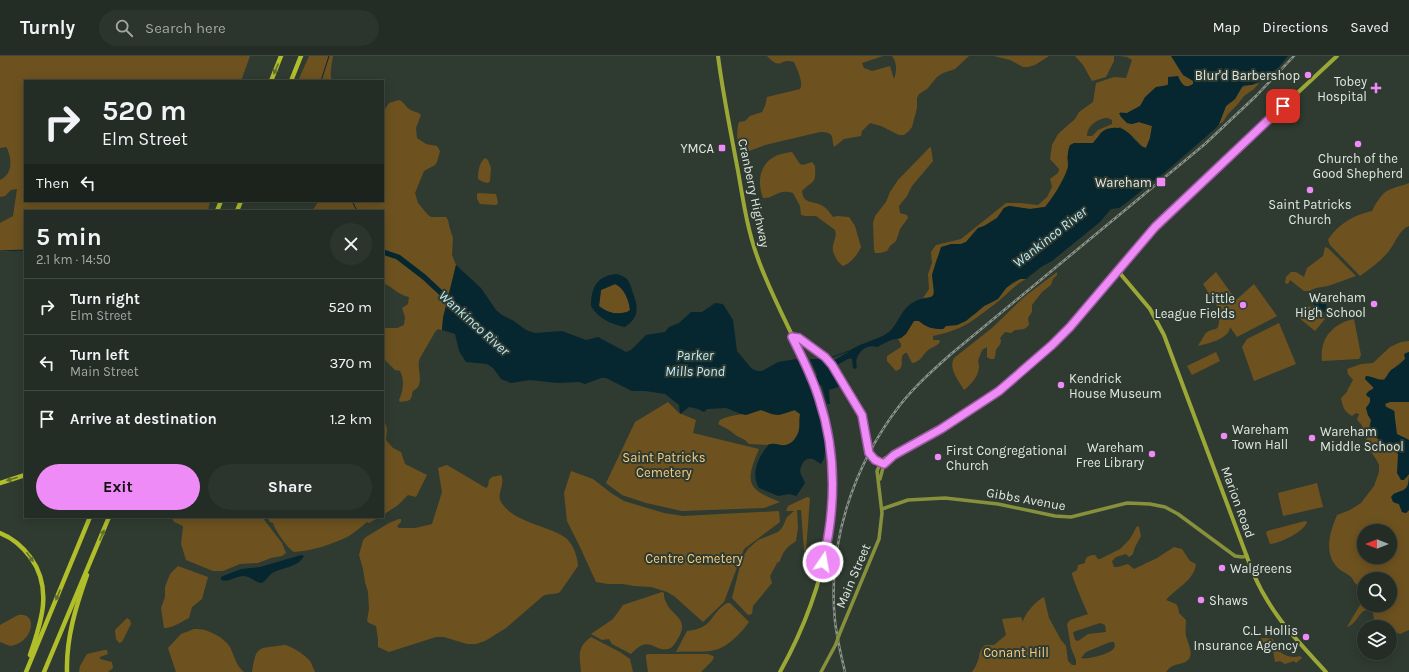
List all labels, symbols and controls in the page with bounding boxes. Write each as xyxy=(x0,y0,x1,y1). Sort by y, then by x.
search box xyxy=(99,10,379,46)
text: Turnly xyxy=(20,17,75,39)
icon: search xyxy=(113,17,135,39)
text: Search here xyxy=(145,19,226,37)
text: Map xyxy=(1213,19,1241,36)
text: Directions xyxy=(1263,19,1328,36)
text: Saved xyxy=(1350,19,1389,36)
one-way arrow xyxy=(273,63,279,74)
place label: Blur'd Barbershop xyxy=(1195,68,1300,83)
marker: Blur'd Barbershop xyxy=(1303,70,1313,80)
place label: Tobey Hospital xyxy=(1317,74,1367,104)
marker: Tobey Hospital xyxy=(1370,82,1382,94)
pin xyxy=(1266,89,1300,123)
text: 520 m xyxy=(102,94,187,127)
icon: arrive xyxy=(1272,95,1294,117)
icon: right xyxy=(36,96,88,148)
text: Elm Street xyxy=(102,128,188,150)
street label: Cranberry Highway xyxy=(735,137,773,249)
marker: Church of the Good Shepherd xyxy=(1353,139,1363,149)
place label: YMCA xyxy=(680,141,715,156)
marker: YMCA xyxy=(717,143,727,153)
place label: Church of the Good Shepherd xyxy=(1313,151,1403,181)
icon: left xyxy=(77,172,99,194)
text: Then xyxy=(36,174,69,192)
place label: Wareham xyxy=(1095,175,1152,190)
marker: Wareham xyxy=(1155,176,1167,188)
marker: Saint Patricks Church xyxy=(1305,185,1315,195)
place label: Saint Patricks Church xyxy=(1268,197,1352,227)
water label: Wankinco River xyxy=(1010,202,1091,271)
text: 5 min xyxy=(36,223,102,251)
button: close xyxy=(330,223,372,265)
text: 2.1 km · 14:50 xyxy=(36,252,111,267)
water label: Wankinco River xyxy=(435,287,514,360)
text: Turn right xyxy=(70,290,140,308)
place label: Wareham High School xyxy=(1295,290,1366,320)
place label: Little League Fields xyxy=(1155,291,1235,321)
icon: right xyxy=(36,296,58,318)
text: 520 m xyxy=(328,298,372,316)
marker: Wareham High School xyxy=(1369,299,1379,309)
marker: Little League Fields xyxy=(1238,300,1248,310)
text: Elm Street xyxy=(70,308,132,323)
text: Turn left xyxy=(70,346,129,364)
water label: Parker Mills Pond xyxy=(665,347,726,380)
icon: left xyxy=(36,352,58,374)
text: 370 m xyxy=(330,354,372,372)
text: Main Street xyxy=(70,364,139,379)
place label: Kendrick House Museum xyxy=(1069,371,1162,401)
marker: Kendrick House Museum xyxy=(1056,380,1066,390)
icon: arrive xyxy=(36,408,58,430)
text: Arrive at destination xyxy=(70,410,217,428)
text: 1.2 km xyxy=(330,410,372,428)
place label: Wareham Town Hall xyxy=(1232,422,1289,452)
place label: Wareham Middle School xyxy=(1320,424,1404,454)
marker: Wareham Town Hall xyxy=(1219,431,1229,441)
marker: Wareham Middle School xyxy=(1307,433,1317,443)
place label: Wareham Free Library xyxy=(1076,440,1144,470)
place label: First Congregational Church xyxy=(946,443,1067,473)
marker: Wareham Free Library xyxy=(1147,449,1157,459)
park label: Saint Patricks Cemetery xyxy=(622,450,706,480)
marker: First Congregational Church xyxy=(933,452,943,462)
button: Exit xyxy=(36,464,200,510)
button: Share xyxy=(208,464,372,510)
street label: Marion Road xyxy=(1218,464,1258,540)
one-way arrow xyxy=(6,477,18,483)
street label: Gibbs Avenue xyxy=(985,485,1067,513)
north arrow xyxy=(1357,524,1397,564)
map controls xyxy=(1357,524,1397,660)
one-way arrow xyxy=(99,528,105,540)
position arrow xyxy=(802,541,844,583)
street label: Main Street xyxy=(833,541,873,611)
park label: Centre Cemetery xyxy=(645,551,743,566)
one-way arrow xyxy=(26,552,34,562)
place label: Walgreens xyxy=(1230,561,1292,576)
marker: Walgreens xyxy=(1217,563,1227,573)
button: search xyxy=(1357,572,1397,612)
one-way arrow xyxy=(54,590,60,602)
place label: Shaws xyxy=(1209,593,1248,608)
marker: Shaws xyxy=(1196,595,1206,605)
button: layers xyxy=(1357,620,1397,660)
place label: C.L. Hollis Insurance Agency xyxy=(1194,623,1298,653)
marker: C.L. Hollis Insurance Agency xyxy=(1301,632,1311,642)
park label: Conant Hill xyxy=(983,645,1049,660)

